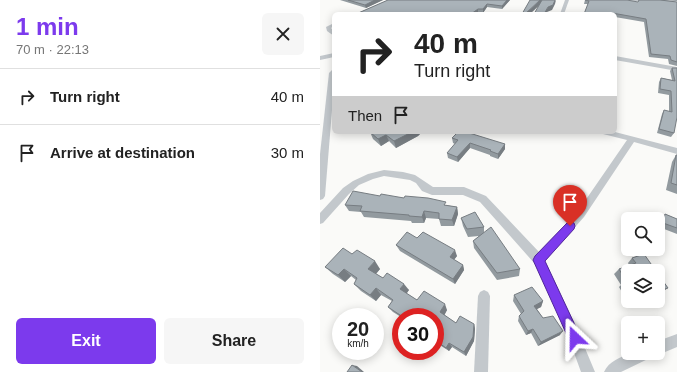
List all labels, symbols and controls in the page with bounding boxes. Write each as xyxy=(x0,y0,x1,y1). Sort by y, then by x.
text: 1 min xyxy=(16,13,79,40)
button: close xyxy=(262,13,304,55)
icon: right xyxy=(348,28,400,80)
text: 40 m xyxy=(414,28,478,59)
text: 70 m · 22:13 xyxy=(16,42,89,57)
text: Turn right xyxy=(414,61,490,81)
icon: right xyxy=(16,86,38,108)
text: Turn right xyxy=(50,88,120,105)
text: 40 m xyxy=(271,88,304,105)
icon: arrive xyxy=(390,104,412,126)
text: Then xyxy=(348,107,382,124)
icon: arrive xyxy=(16,142,38,164)
text: Arrive at destination xyxy=(50,144,195,161)
text: 30 m xyxy=(271,144,304,161)
pin xyxy=(553,185,587,226)
icon: arrive xyxy=(559,191,581,213)
map controls xyxy=(621,212,665,360)
button: search xyxy=(621,212,665,256)
button: layers xyxy=(621,264,665,308)
speed limit sign: 30 xyxy=(392,308,444,360)
button: + xyxy=(621,316,665,360)
position arrow xyxy=(554,317,596,359)
button: Exit xyxy=(16,318,156,364)
button: Share xyxy=(164,318,304,364)
text: 20 xyxy=(347,318,369,340)
text: km/h xyxy=(347,338,369,349)

